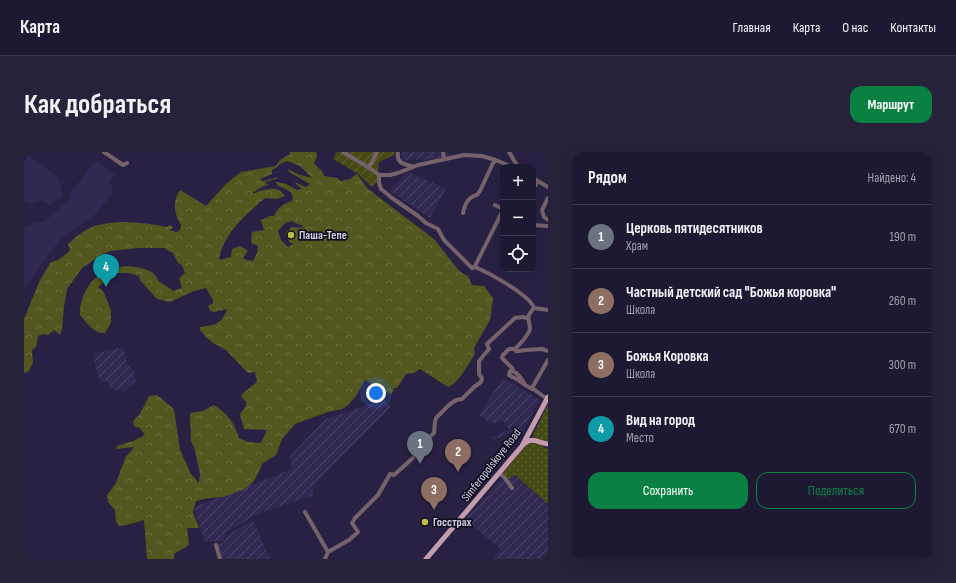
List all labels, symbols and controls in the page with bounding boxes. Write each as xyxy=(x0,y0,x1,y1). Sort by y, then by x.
text: Карта xyxy=(20,16,60,39)
text: Главная xyxy=(733,19,771,36)
text: Карта xyxy=(793,19,820,36)
text: О нас xyxy=(842,19,868,36)
text: Контакты xyxy=(890,19,936,36)
button: Маршрут xyxy=(850,86,932,123)
text: Как добраться xyxy=(24,88,171,121)
map controls xyxy=(500,164,536,272)
button: + xyxy=(500,164,536,200)
text: Рядом xyxy=(588,168,627,188)
text: Найдено: 4 xyxy=(868,170,916,186)
button: − xyxy=(500,200,536,236)
text: Церковь пятидесятников xyxy=(626,219,763,238)
place label: Паша-Тепе xyxy=(299,228,347,243)
text: 1 xyxy=(598,229,604,245)
text: 190 m xyxy=(889,229,916,245)
marker: Паша-Тепе xyxy=(286,230,296,240)
button: locate xyxy=(500,236,536,272)
text: Храм xyxy=(626,238,648,254)
pin: 4 xyxy=(93,254,119,287)
text: Частный детский сад "Божья коровка" xyxy=(626,283,836,302)
text: 2 xyxy=(598,293,604,309)
text: 260 m xyxy=(889,293,916,309)
text: Школа xyxy=(626,302,655,318)
text: Божья Коровка xyxy=(626,347,709,366)
text: 3 xyxy=(598,357,604,373)
text: 300 m xyxy=(889,357,916,373)
text: Школа xyxy=(626,366,655,382)
your location xyxy=(366,383,386,403)
text: Вид на город xyxy=(626,411,695,430)
text: 4 xyxy=(598,421,604,437)
text: 670 m xyxy=(889,421,916,437)
street label: Simferopolskoye Road xyxy=(458,426,525,505)
text: Место xyxy=(626,430,654,446)
pin: 1 xyxy=(407,431,433,464)
pin: 2 xyxy=(445,439,471,472)
button: Сохранить xyxy=(588,472,748,509)
button: Поделиться xyxy=(756,472,916,509)
pin: 3 xyxy=(421,477,447,510)
place label: Госстрах xyxy=(433,515,472,530)
marker: Госстрах xyxy=(420,517,430,527)

